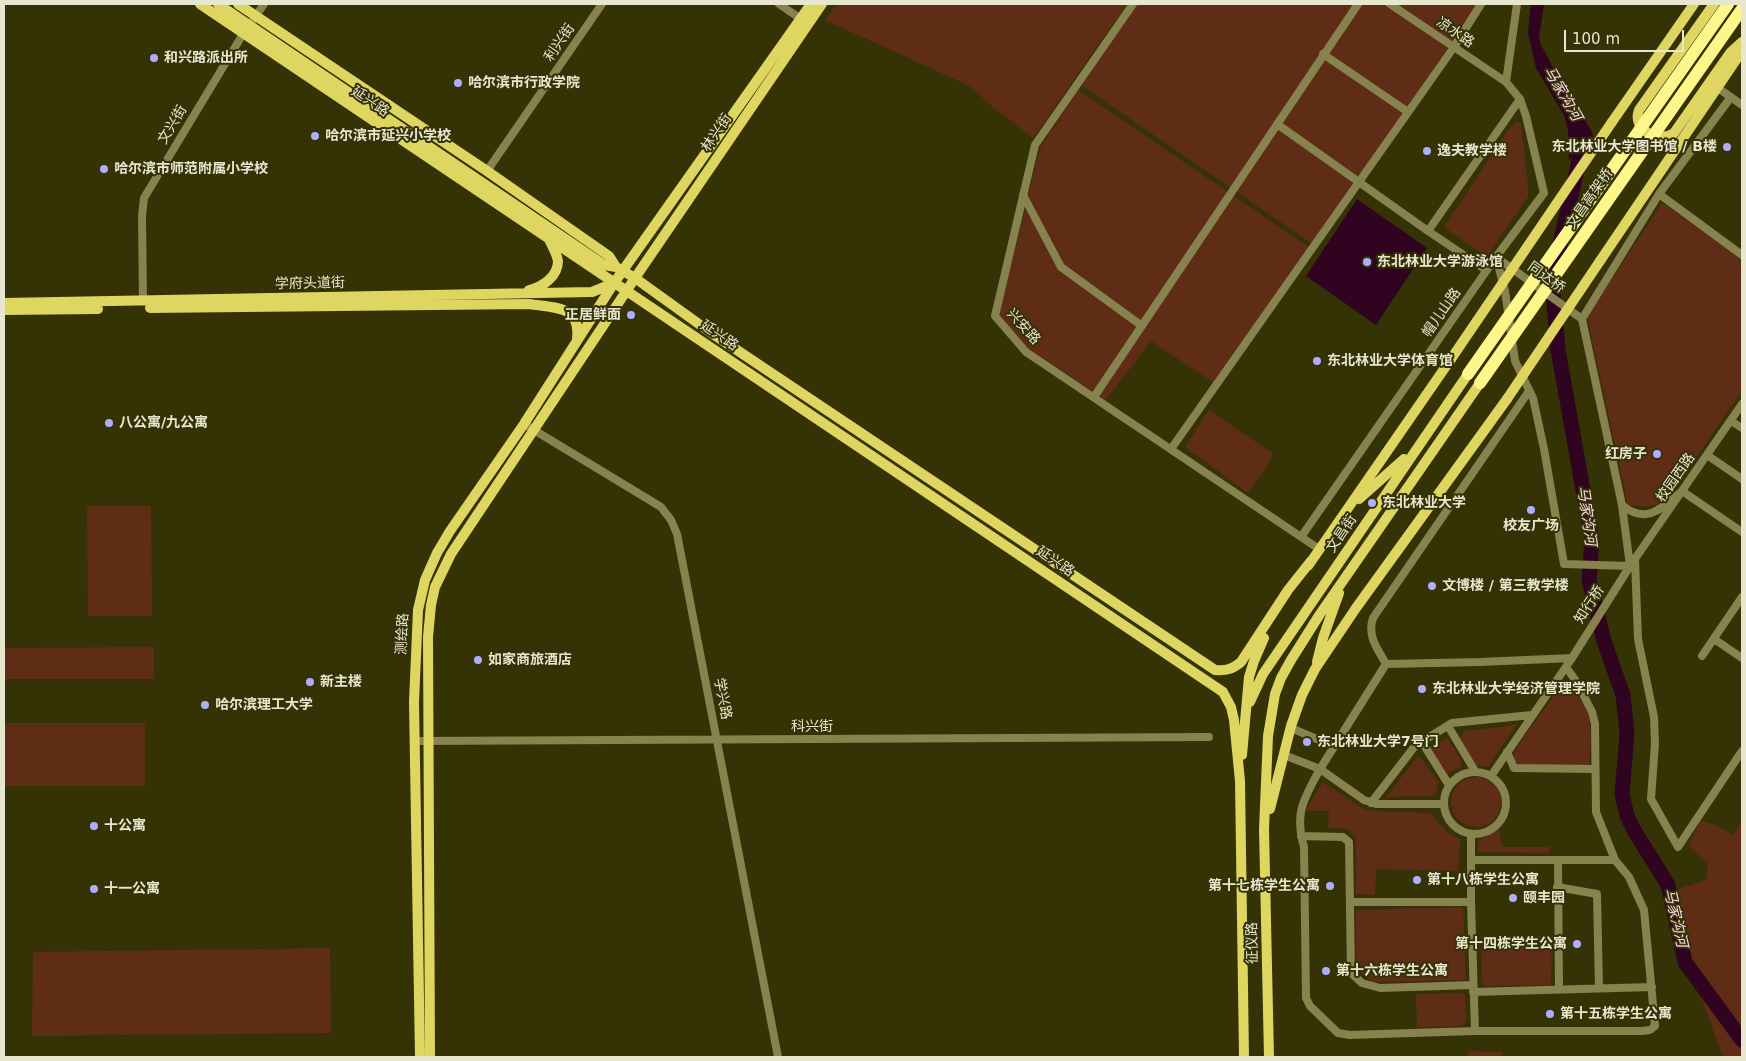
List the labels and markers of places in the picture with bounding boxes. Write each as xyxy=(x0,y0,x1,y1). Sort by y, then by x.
place label: 和兴路派出所 xyxy=(164,50,248,66)
marker: 和兴路派出所 xyxy=(148,52,160,64)
place label: 哈尔滨市行政学院 xyxy=(468,75,580,91)
marker: 哈尔滨市行政学院 xyxy=(452,77,464,89)
place label: 哈尔滨市延兴小学校 xyxy=(325,128,451,144)
marker: 哈尔滨市延兴小学校 xyxy=(309,130,321,142)
place label: 东北林业大学图书馆 / B楼 xyxy=(1551,139,1717,155)
marker: 东北林业大学图书馆 / B楼 xyxy=(1721,141,1733,153)
place label: 逸夫教学楼 xyxy=(1437,143,1507,159)
marker: 逸夫教学楼 xyxy=(1421,145,1433,157)
place label: 哈尔滨市师范附属小学校 xyxy=(114,161,268,177)
marker: 哈尔滨市师范附属小学校 xyxy=(98,163,110,175)
place label: 东北林业大学游泳馆 xyxy=(1377,254,1503,270)
marker: 东北林业大学游泳馆 xyxy=(1361,256,1373,268)
place label: 正居鲜面 xyxy=(565,307,621,323)
marker: 正居鲜面 xyxy=(625,309,637,321)
place label: 东北林业大学体育馆 xyxy=(1327,353,1453,369)
marker: 东北林业大学体育馆 xyxy=(1311,355,1323,367)
place label: 八公寓/九公寓 xyxy=(119,415,208,431)
marker: 八公寓/九公寓 xyxy=(103,417,115,429)
place label: 红房子 xyxy=(1605,446,1647,462)
marker: 红房子 xyxy=(1651,448,1663,460)
place label: 东北林业大学 xyxy=(1382,495,1466,511)
marker: 东北林业大学 xyxy=(1366,497,1378,509)
marker: 校友广场 xyxy=(1525,504,1537,516)
place label: 校友广场 xyxy=(1503,518,1559,534)
place label: 文博楼 / 第三教学楼 xyxy=(1442,578,1569,594)
marker: 文博楼 / 第三教学楼 xyxy=(1426,580,1438,592)
place label: 如家商旅酒店 xyxy=(488,652,572,668)
marker: 如家商旅酒店 xyxy=(472,654,484,666)
place label: 新主楼 xyxy=(320,674,362,690)
marker: 新主楼 xyxy=(304,676,316,688)
place label: 东北林业大学经济管理学院 xyxy=(1432,681,1600,697)
marker: 东北林业大学经济管理学院 xyxy=(1416,683,1428,695)
place label: 哈尔滨理工大学 xyxy=(215,697,313,713)
marker: 哈尔滨理工大学 xyxy=(199,699,211,711)
place label: 东北林业大学7号门 xyxy=(1317,734,1439,750)
marker: 东北林业大学7号门 xyxy=(1301,736,1313,748)
place label: 十公寓 xyxy=(104,818,146,834)
marker: 十公寓 xyxy=(88,820,100,832)
place label: 第十八栋学生公寓 xyxy=(1427,872,1539,888)
marker: 第十八栋学生公寓 xyxy=(1411,874,1423,886)
place label: 第十七栋学生公寓 xyxy=(1208,878,1320,894)
marker: 第十七栋学生公寓 xyxy=(1324,880,1336,892)
place label: 十一公寓 xyxy=(104,881,160,897)
marker: 十一公寓 xyxy=(88,883,100,895)
place label: 颐丰园 xyxy=(1523,890,1565,906)
marker: 颐丰园 xyxy=(1507,892,1519,904)
place label: 第十四栋学生公寓 xyxy=(1455,936,1567,952)
marker: 第十四栋学生公寓 xyxy=(1571,938,1583,950)
place label: 第十六栋学生公寓 xyxy=(1336,963,1448,979)
marker: 第十六栋学生公寓 xyxy=(1320,965,1332,977)
place label: 第十五栋学生公寓 xyxy=(1560,1006,1672,1022)
marker: 第十五栋学生公寓 xyxy=(1544,1008,1556,1020)

